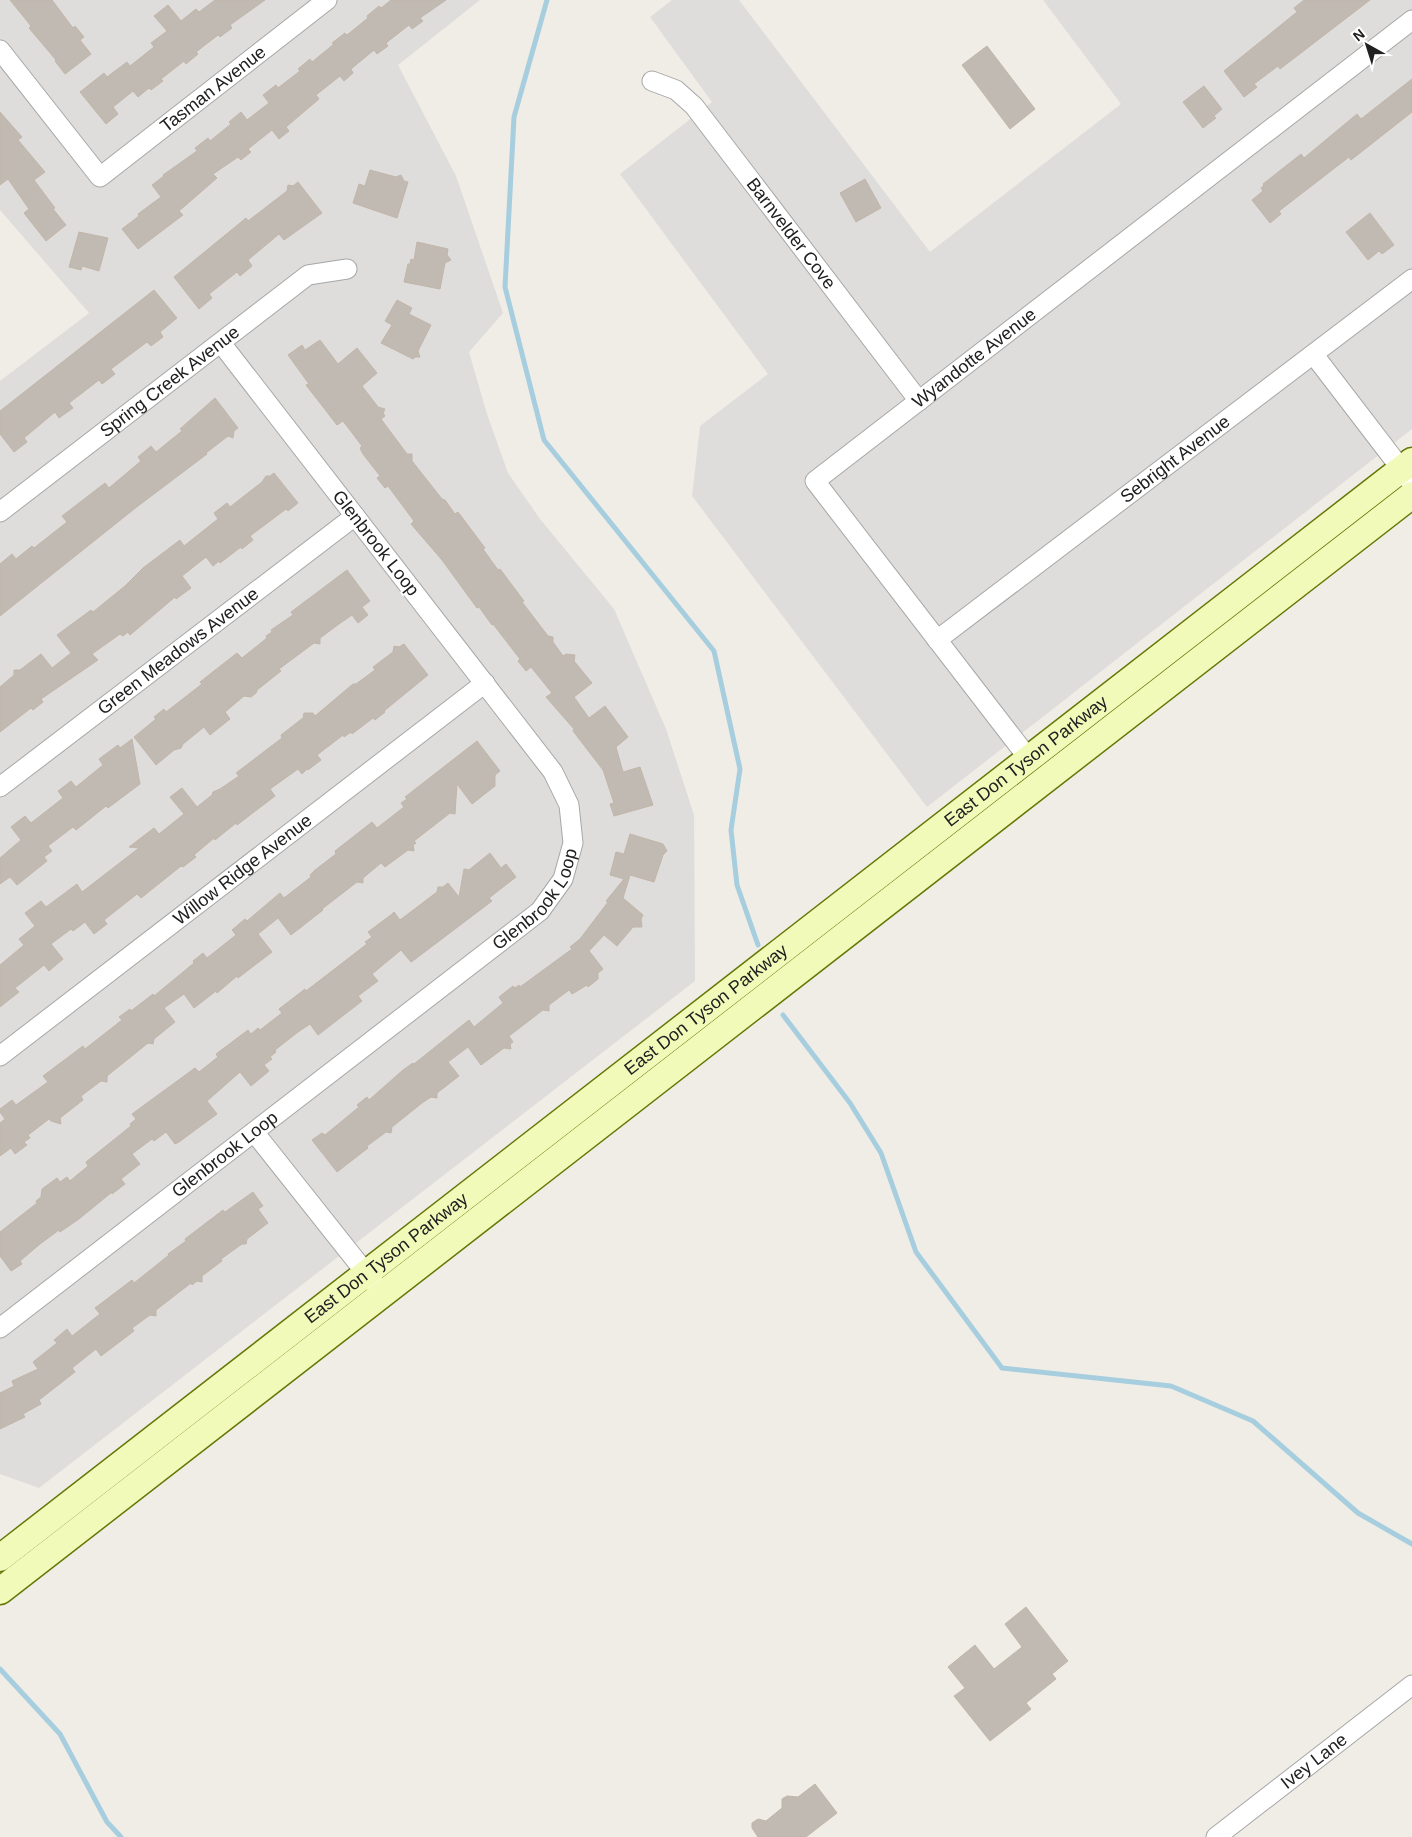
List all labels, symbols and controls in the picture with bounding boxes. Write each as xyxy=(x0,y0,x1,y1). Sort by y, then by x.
north arrow xyxy=(1342,20,1392,70)
text: N xyxy=(1350,25,1368,44)
street label: Tasman Avenue xyxy=(157,42,270,136)
street label: Barnvelder Cove xyxy=(743,174,840,293)
street label: Wyandotte Avenue xyxy=(908,304,1040,412)
street label: Spring Creek Avenue xyxy=(96,322,243,441)
street label: Sebright Avenue xyxy=(1117,411,1234,507)
street label: Glenbrook Loop xyxy=(329,486,423,600)
street label: Green Meadows Avenue xyxy=(94,583,262,719)
street label: East Don Tyson Parkway xyxy=(940,692,1111,831)
street label: Willow Ridge Avenue xyxy=(170,810,316,929)
street label: Glenbrook Loop xyxy=(488,846,581,954)
street label: East Don Tyson Parkway xyxy=(621,940,791,1079)
street label: Glenbrook Loop xyxy=(168,1107,282,1202)
street label: East Don Tyson Parkway xyxy=(301,1188,472,1328)
street label: Ivey Lane xyxy=(1277,1729,1351,1793)

